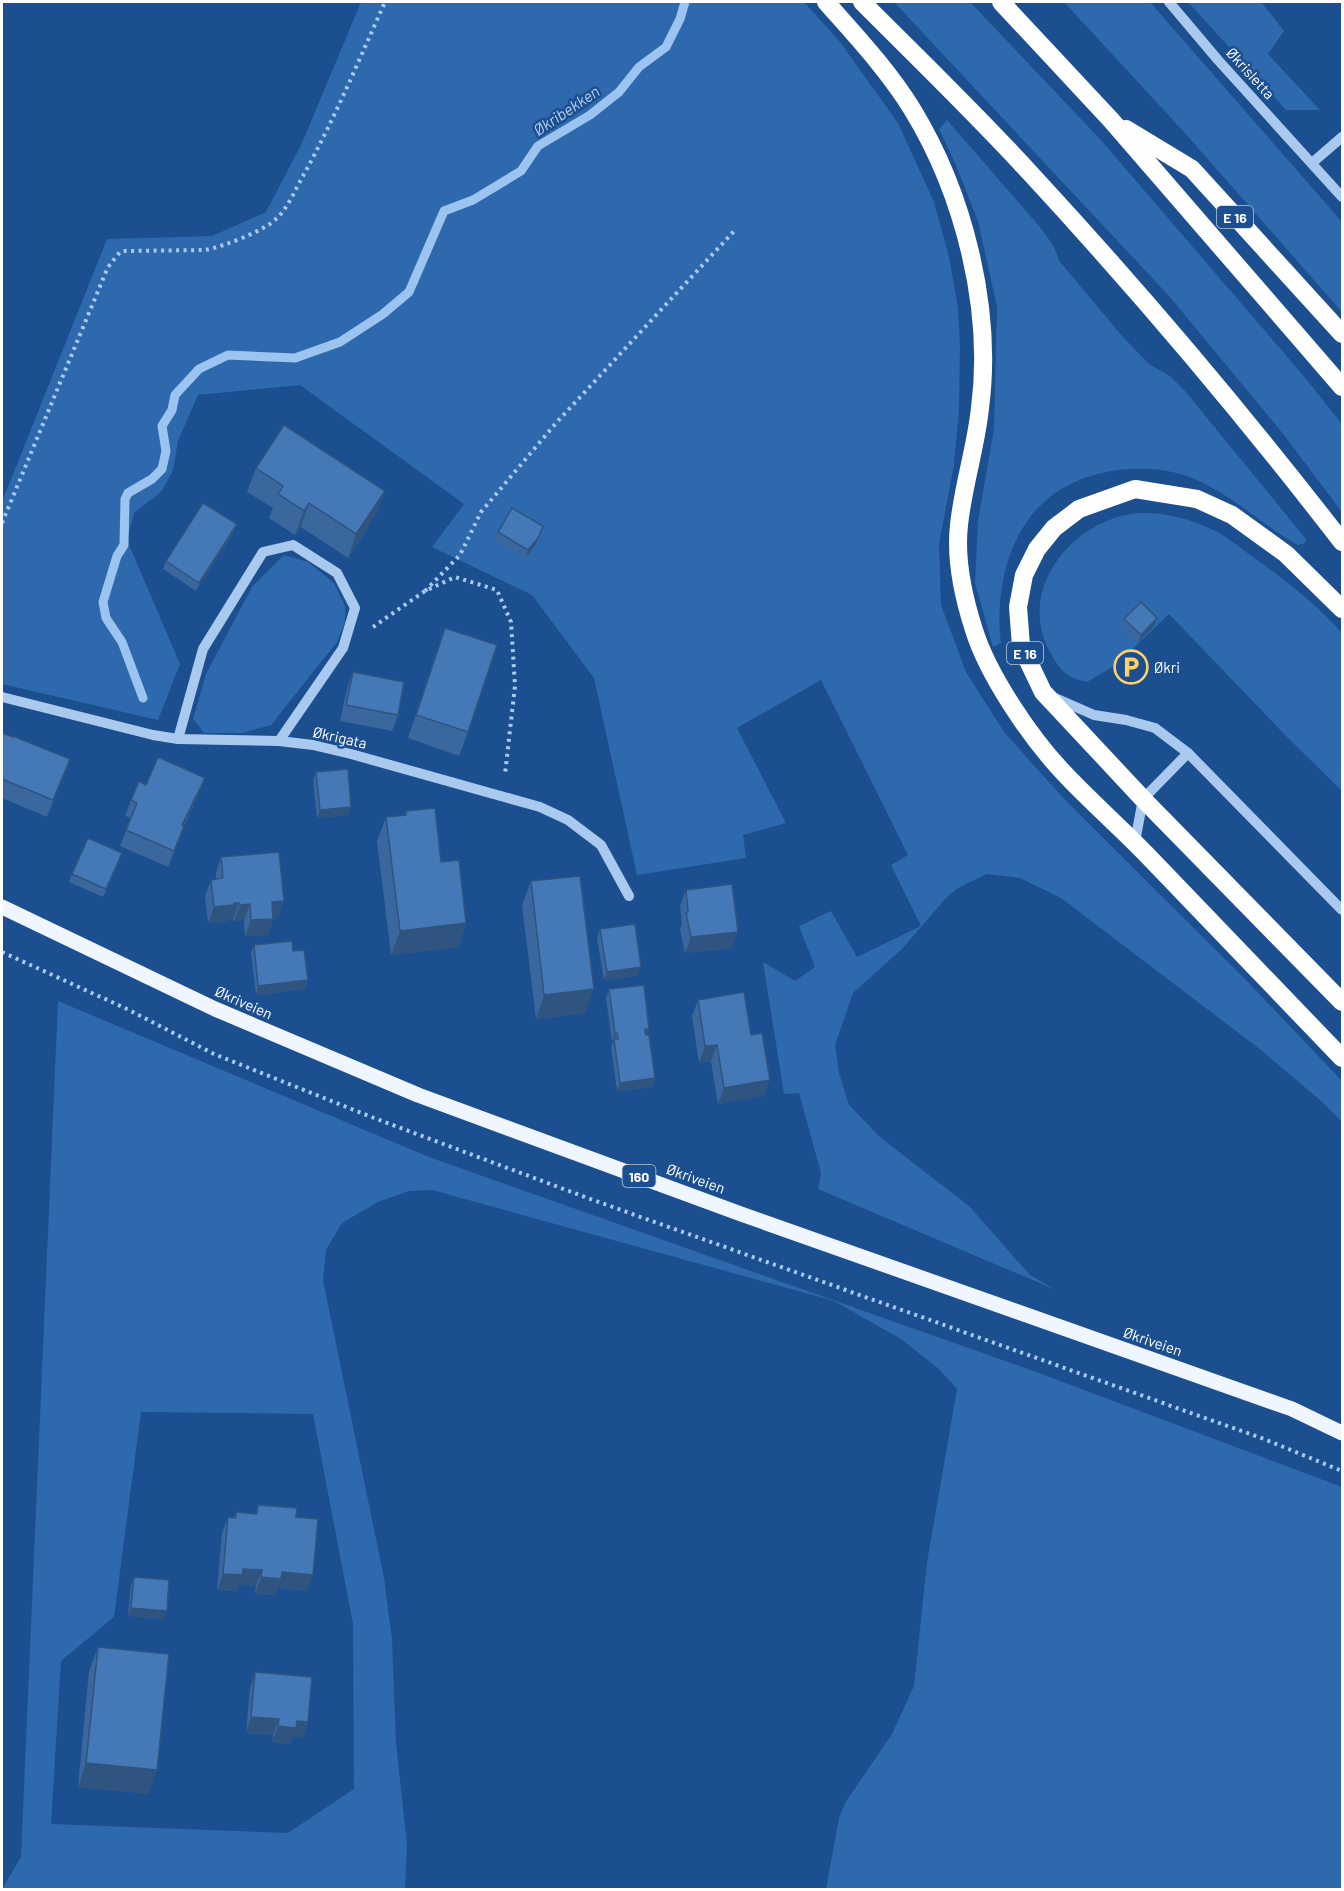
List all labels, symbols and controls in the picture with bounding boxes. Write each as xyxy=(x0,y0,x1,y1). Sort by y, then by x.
street label: Økrisletta xyxy=(1223,43,1279,103)
water label: Økribekken xyxy=(529,81,603,139)
road number: E 16 xyxy=(1217,206,1253,228)
road number: E 16 xyxy=(1007,642,1043,664)
parking icon: Økri xyxy=(1113,649,1149,685)
place label: Økri xyxy=(1154,658,1180,676)
street label: Økrigata xyxy=(311,722,369,752)
street label: Økriveien xyxy=(213,981,275,1023)
street label: Økriveien xyxy=(664,1159,728,1197)
road number: 160 xyxy=(622,1165,656,1187)
street label: Økriveien xyxy=(1121,1323,1185,1359)

